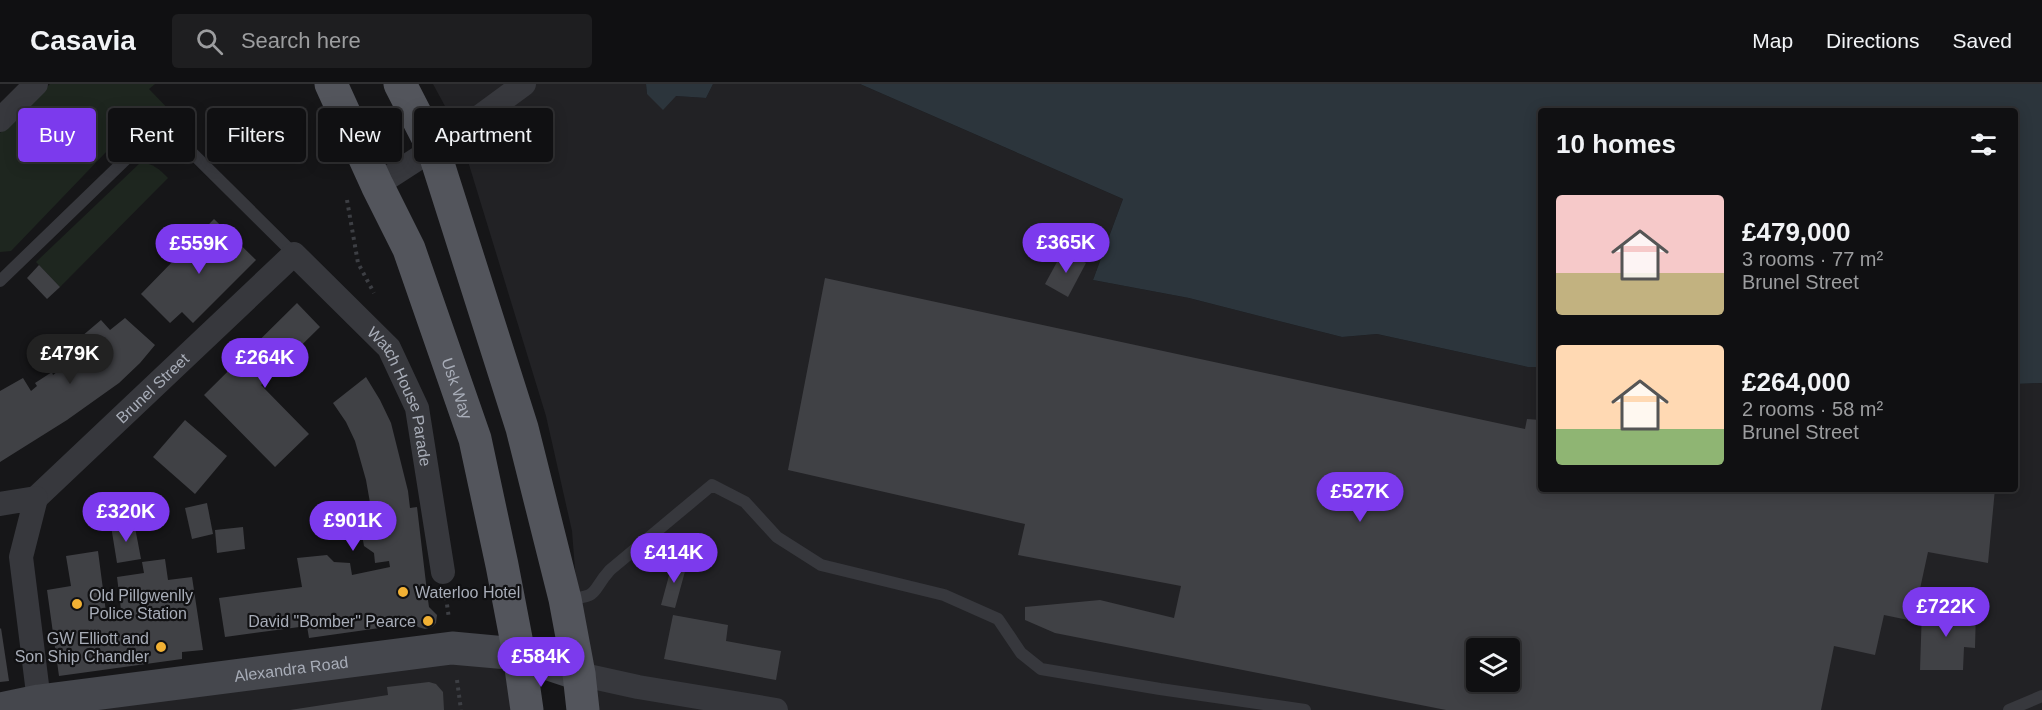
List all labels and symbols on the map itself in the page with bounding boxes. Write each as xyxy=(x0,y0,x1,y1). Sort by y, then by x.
pin: £365K xyxy=(1024,223,1108,274)
pin: £559K xyxy=(157,224,241,275)
street label: Watch House Parade xyxy=(364,323,435,468)
pin: £479K xyxy=(28,334,112,385)
pin: £264K xyxy=(223,338,307,389)
street label: Brunel Street xyxy=(112,349,192,426)
street label: Usk Way xyxy=(439,356,476,421)
pin: £527K xyxy=(1318,472,1402,523)
pin: £320K xyxy=(84,492,168,543)
pin: £901K xyxy=(311,501,395,552)
pin: £414K xyxy=(632,533,716,584)
place label: Waterloo Hotel xyxy=(415,584,520,601)
marker: Waterloo Hotel xyxy=(396,585,410,599)
place label: Old Pillgwenlly Police Station xyxy=(89,587,193,622)
pin: £722K xyxy=(1904,587,1988,638)
marker: Old Pillgwenlly Police Station xyxy=(70,597,84,611)
place label: David "Bomber" Pearce xyxy=(248,613,416,630)
marker: David "Bomber" Pearce xyxy=(421,614,435,628)
place label: GW Elliott and Son Ship Chandler xyxy=(15,630,150,665)
pin: £584K xyxy=(499,637,583,688)
marker: GW Elliott and Son Ship Chandler xyxy=(154,640,168,654)
street label: Alexandra Road xyxy=(233,653,349,684)

